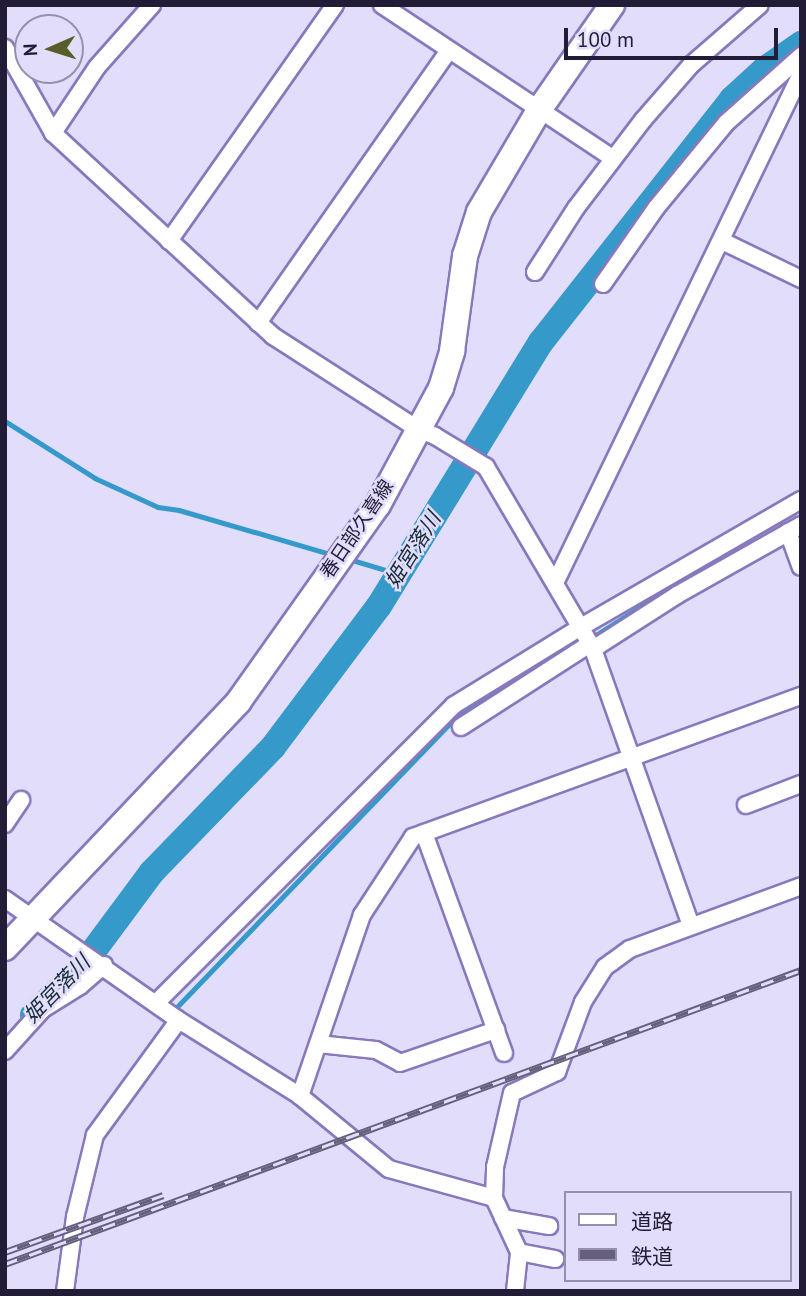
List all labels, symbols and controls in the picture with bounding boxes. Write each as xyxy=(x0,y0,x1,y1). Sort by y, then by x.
north arrow xyxy=(14,14,84,84)
scale bar xyxy=(568,14,782,58)
text: 100 m xyxy=(577,26,634,53)
text: N xyxy=(18,43,42,57)
street label: 春日部久喜線 xyxy=(316,475,398,583)
water label: 姫宮落川 xyxy=(380,508,446,592)
water label: 姫宮落川 xyxy=(19,950,95,1028)
legend xyxy=(564,1191,792,1282)
text: 道路 xyxy=(631,1208,673,1235)
text: 鉄道 xyxy=(631,1243,673,1270)

